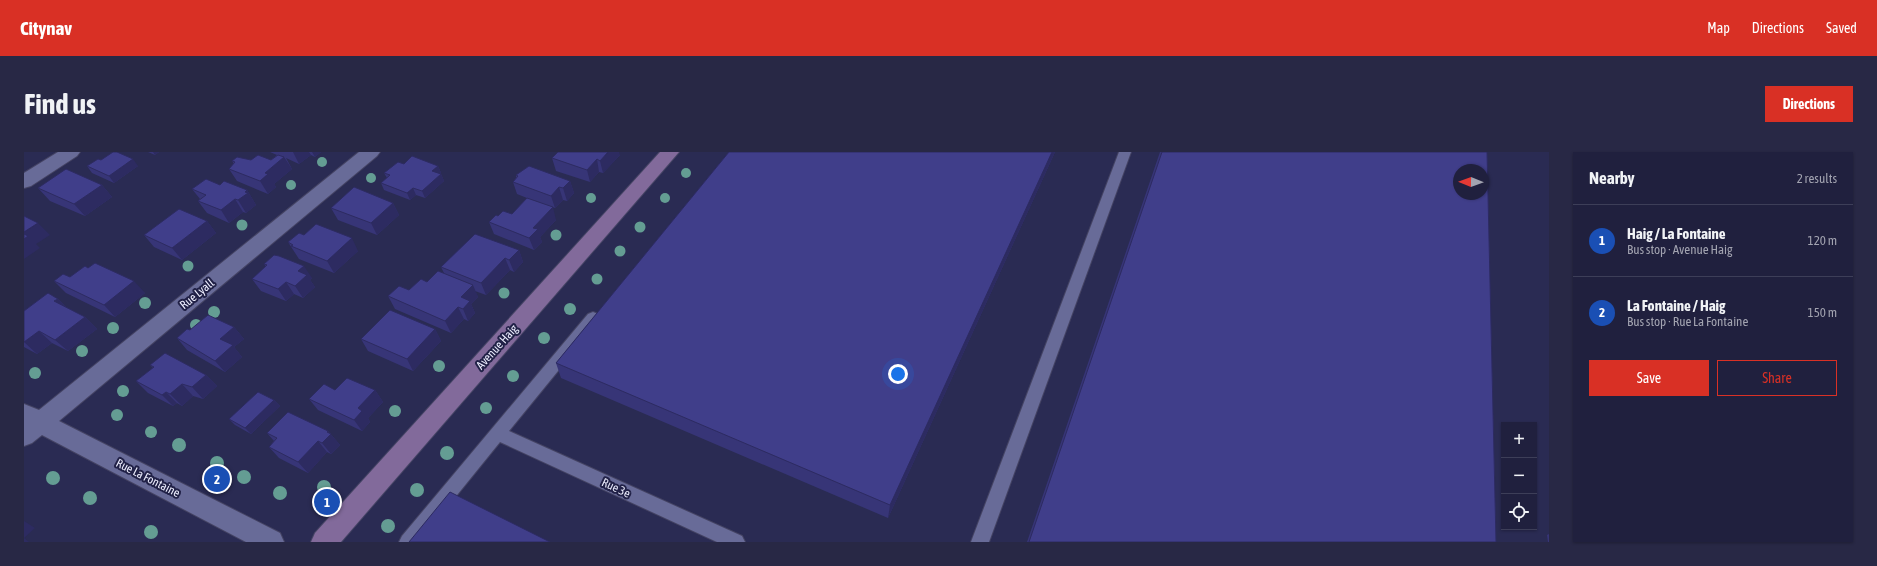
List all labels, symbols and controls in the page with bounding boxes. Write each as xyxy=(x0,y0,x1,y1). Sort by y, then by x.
text: Citynav xyxy=(20,17,72,39)
text: Map xyxy=(1707,20,1730,36)
text: Directions xyxy=(1752,20,1804,36)
text: Saved xyxy=(1826,20,1857,36)
button: Directions xyxy=(1765,86,1853,122)
text: Find us xyxy=(24,88,96,120)
north arrow xyxy=(1453,164,1489,200)
text: Nearby xyxy=(1589,168,1635,188)
text: 2 results xyxy=(1797,171,1837,186)
text: Haig / La Fontaine xyxy=(1627,225,1726,242)
text: 1 xyxy=(1599,233,1605,248)
text: 120 m xyxy=(1808,233,1837,248)
text: Bus stop · Avenue Haig xyxy=(1627,242,1733,257)
street label: Rue Lyall xyxy=(177,275,218,312)
text: La Fontaine / Haig xyxy=(1627,297,1726,314)
text: 2 xyxy=(1599,305,1605,320)
text: 150 m xyxy=(1808,305,1837,320)
text: Bus stop · Rue La Fontaine xyxy=(1627,314,1748,329)
street label: Avenue Haig xyxy=(473,321,521,372)
button: Save xyxy=(1589,360,1709,396)
button: Share xyxy=(1717,360,1837,396)
your location xyxy=(888,364,908,384)
map controls xyxy=(1501,422,1537,530)
button: + xyxy=(1501,422,1537,458)
street label: Rue La Fontaine xyxy=(114,456,182,500)
button: − xyxy=(1501,458,1537,494)
pin: 2 xyxy=(204,464,230,494)
street label: Rue 3e xyxy=(599,475,633,501)
pin: 1 xyxy=(314,487,340,517)
button: locate xyxy=(1501,494,1537,530)

